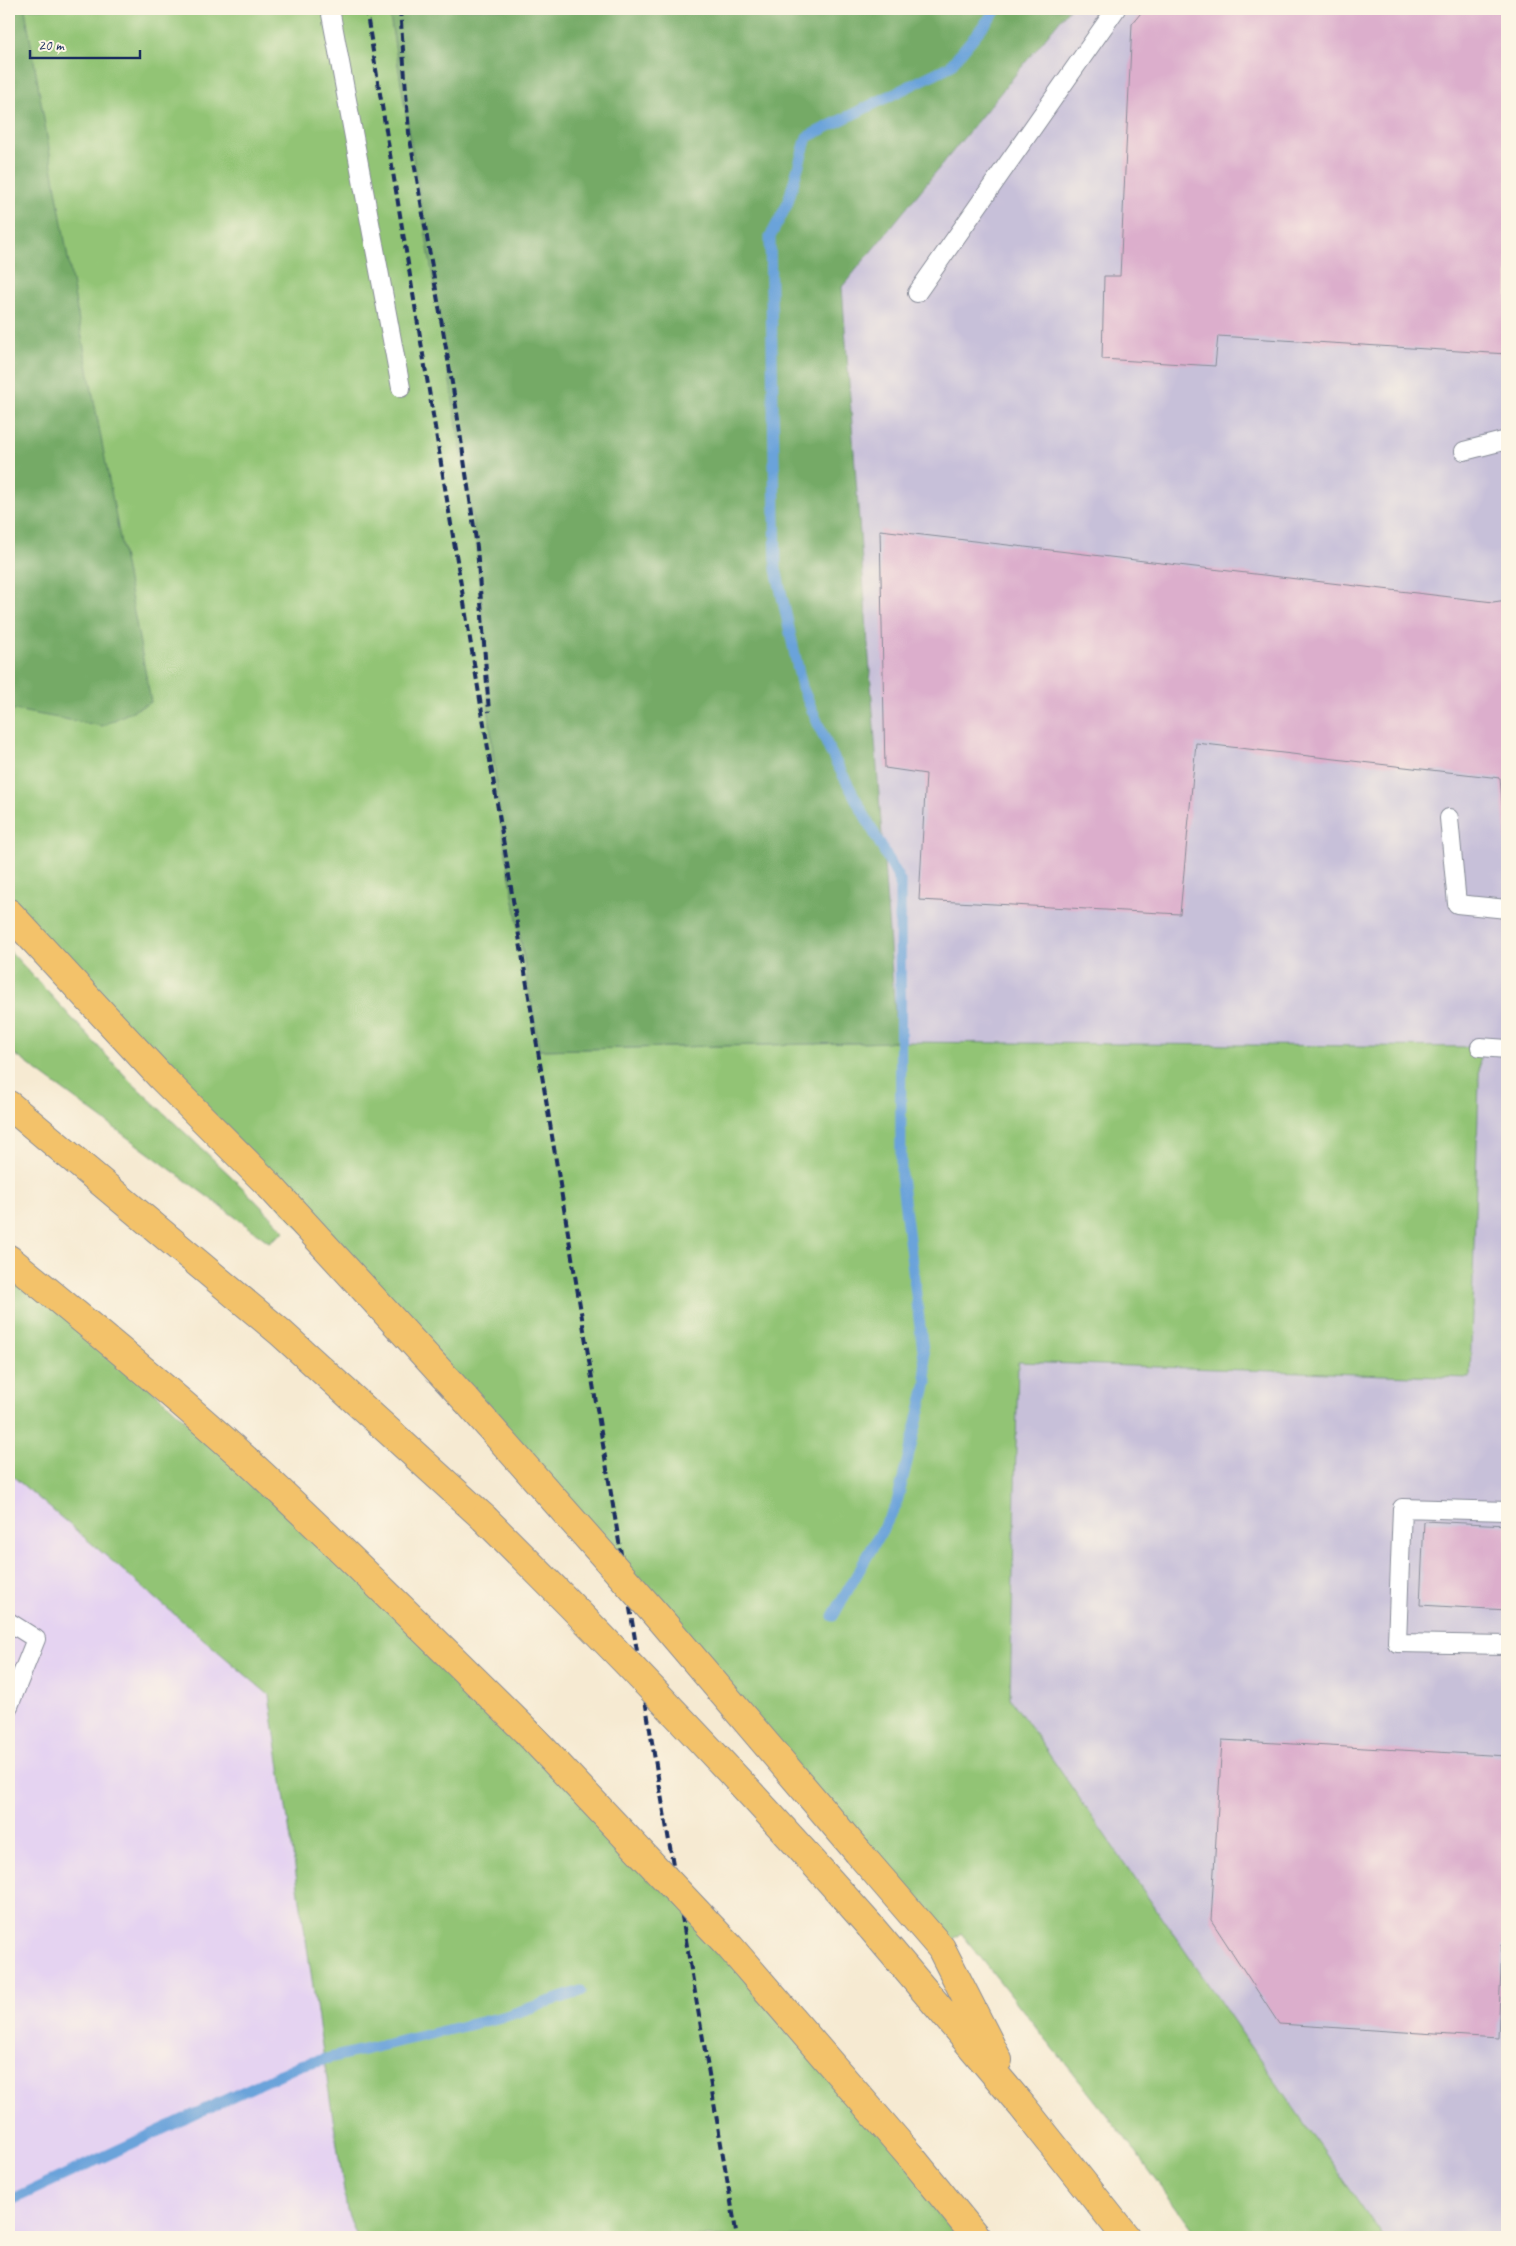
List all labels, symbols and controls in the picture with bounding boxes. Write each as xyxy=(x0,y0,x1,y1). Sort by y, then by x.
scale bar xyxy=(30,28,140,60)
text: 20 m xyxy=(38,36,65,55)

